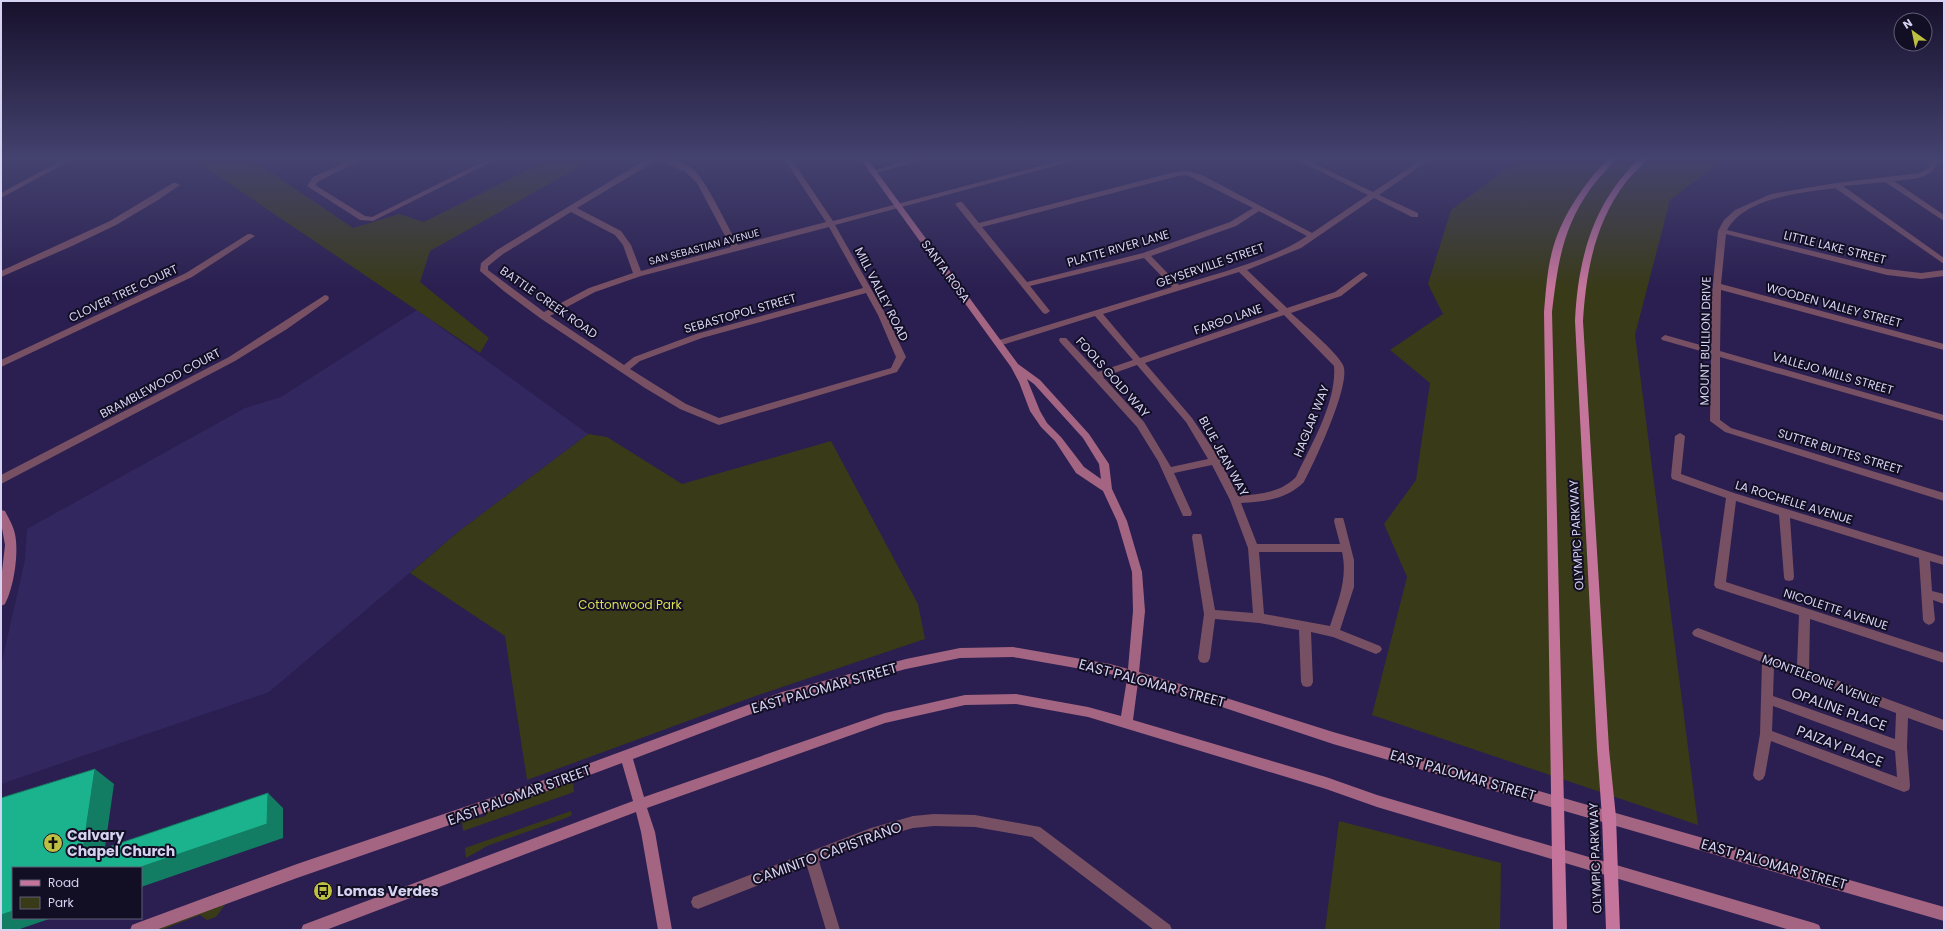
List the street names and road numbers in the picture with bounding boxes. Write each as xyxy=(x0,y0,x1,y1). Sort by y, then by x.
street label: SAN SEBASTIAN AVENUE xyxy=(647,225,761,269)
street label: PLATTE RIVER LANE xyxy=(1065,225,1171,271)
street label: LITTLE LAKE STREET xyxy=(1782,226,1889,268)
street label: SANTA ROSA xyxy=(918,236,974,306)
street label: GEYSERVILLE STREET xyxy=(1154,238,1267,292)
street label: MILL VALLEY ROAD xyxy=(851,244,913,344)
street label: CLOVER TREE COURT xyxy=(66,260,181,326)
street label: BATTLE CREEK ROAD xyxy=(497,262,601,342)
street label: MOUNT BULLION DRIVE xyxy=(1695,276,1715,406)
street label: WOODEN VALLEY STREET xyxy=(1764,279,1904,331)
street label: SEBASTOPOL STREET xyxy=(682,289,799,337)
street label: FARGO LANE xyxy=(1192,299,1264,339)
street label: FOOLS GOLD WAY xyxy=(1072,333,1154,421)
street label: BRAMBLEWOOD COURT xyxy=(97,344,224,422)
street label: VALLEJO MILLS STREET xyxy=(1770,348,1896,399)
street label: HAGLAR WAY xyxy=(1289,382,1333,460)
street label: BLUE JEAN WAY xyxy=(1195,413,1253,499)
street label: SUTTER BUTTES STREET xyxy=(1776,424,1905,478)
street label: LA ROCHELLE AVENUE xyxy=(1733,476,1855,528)
street label: OLYMPIC PARKWAY xyxy=(1565,479,1587,591)
street label: NICOLETTE AVENUE xyxy=(1782,584,1890,634)
street label: MONTELEONE AVENUE xyxy=(1760,650,1882,710)
street label: EAST PALOMAR STREET xyxy=(1077,654,1228,712)
street label: EAST PALOMAR STREET xyxy=(749,657,900,718)
street label: OPALINE PLACE xyxy=(1788,682,1890,736)
street label: PAIZAY PLACE xyxy=(1794,720,1886,772)
street label: EAST PALOMAR STREET xyxy=(1388,745,1539,806)
street label: EAST PALOMAR STREET xyxy=(445,760,594,830)
street label: OLYMPIC PARKWAY xyxy=(1585,802,1605,914)
street label: CAMINITO CAPISTRANO xyxy=(749,817,905,889)
street label: EAST PALOMAR STREET xyxy=(1699,834,1850,895)

